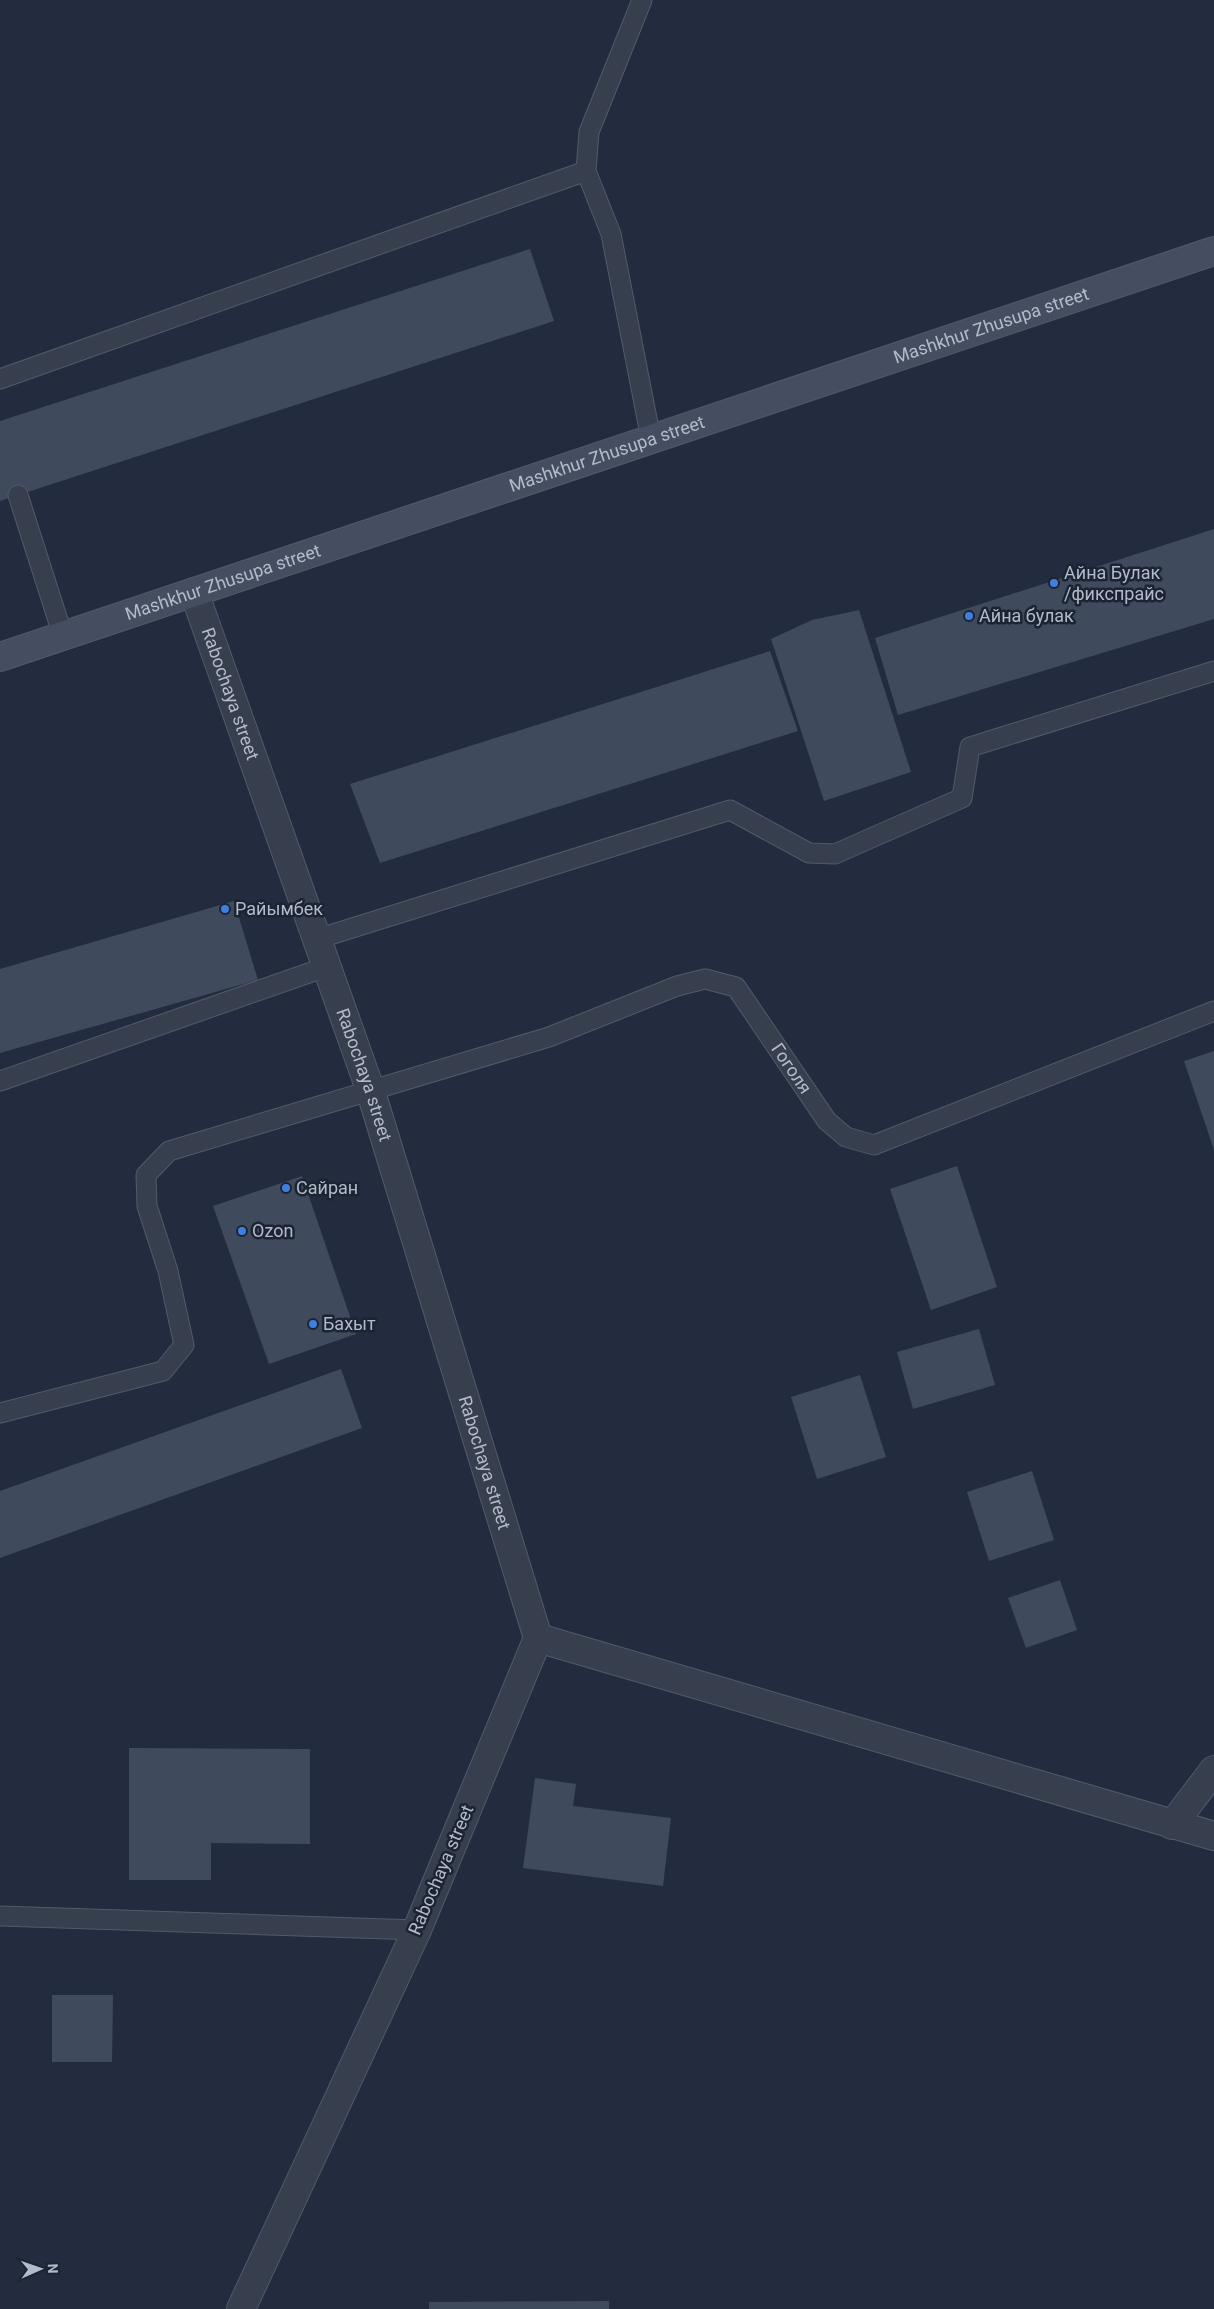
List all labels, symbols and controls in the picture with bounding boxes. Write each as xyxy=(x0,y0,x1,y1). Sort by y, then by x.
street label: Mashkhur Zhusupa street xyxy=(891,283,1091,368)
street label: Mashkhur Zhusupa street xyxy=(506,411,707,496)
street label: Mashkhur Zhusupa street xyxy=(122,540,323,624)
place label: Айна Булак /фикспрайс xyxy=(1064,562,1164,604)
marker: Айна Булак /фикспрайс xyxy=(1048,577,1060,589)
place label: Айна булак xyxy=(979,605,1074,626)
marker: Айна булак xyxy=(963,610,975,622)
street label: Rabochaya street xyxy=(197,625,264,763)
place label: Райымбек xyxy=(235,898,323,919)
marker: Райымбек xyxy=(219,903,231,915)
street label: Rabochaya street xyxy=(332,1005,396,1144)
street label: Гоголя xyxy=(767,1039,816,1098)
place label: Сайран xyxy=(296,1177,358,1198)
marker: Сайран xyxy=(280,1182,292,1194)
place label: Ozon xyxy=(252,1220,293,1241)
marker: Ozon xyxy=(236,1225,248,1237)
place label: Бахыт xyxy=(323,1313,376,1334)
marker: Бахыт xyxy=(307,1318,319,1330)
street label: Rabochaya street xyxy=(454,1393,515,1532)
street label: Rabochaya street xyxy=(404,1802,477,1938)
north arrow xyxy=(15,2244,65,2294)
text: N xyxy=(45,2263,61,2274)

